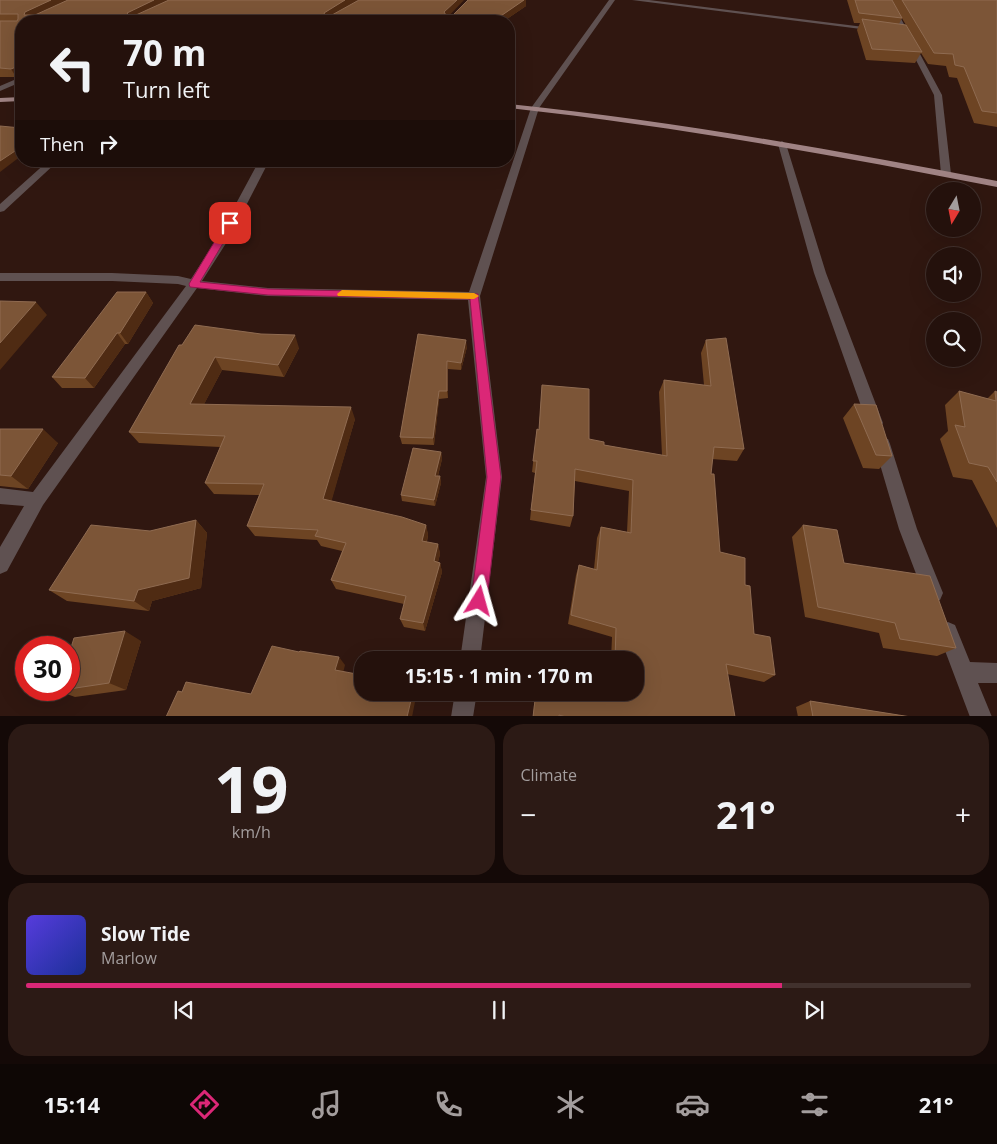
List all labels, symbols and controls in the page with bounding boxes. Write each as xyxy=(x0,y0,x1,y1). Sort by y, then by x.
text: 70 m xyxy=(123,29,206,76)
icon: left xyxy=(40,35,105,100)
text: Turn left xyxy=(123,74,210,104)
icon: right xyxy=(94,130,122,158)
text: Then xyxy=(40,131,84,157)
north arrow xyxy=(926,182,981,238)
map controls xyxy=(926,182,981,367)
pin xyxy=(209,202,251,244)
icon: arrive xyxy=(216,209,244,237)
button: sound xyxy=(926,247,981,302)
button: search xyxy=(926,312,981,367)
position arrow xyxy=(452,574,504,626)
speed limit sign: 30 xyxy=(15,636,80,701)
text: 15:15 · 1 min · 170 m xyxy=(405,663,593,689)
text: 19 xyxy=(214,744,288,832)
text: Climate xyxy=(521,764,577,786)
text: 21° xyxy=(716,788,776,840)
text: − xyxy=(521,795,537,833)
text: + xyxy=(955,795,971,833)
text: km/h xyxy=(232,821,271,843)
text: Slow Tide xyxy=(101,921,190,947)
text: Marlow xyxy=(101,947,157,969)
icon: previous xyxy=(170,996,198,1024)
icon: pause xyxy=(485,996,513,1024)
icon: next xyxy=(800,996,828,1024)
icon: directions xyxy=(187,1087,222,1122)
icon: music xyxy=(309,1087,344,1122)
icon: phone xyxy=(431,1087,466,1122)
icon: climate xyxy=(553,1087,588,1122)
icon: car xyxy=(675,1087,710,1122)
icon: filters xyxy=(797,1087,832,1122)
text: 15:14 xyxy=(43,1089,100,1119)
text: 21° xyxy=(919,1089,953,1119)

